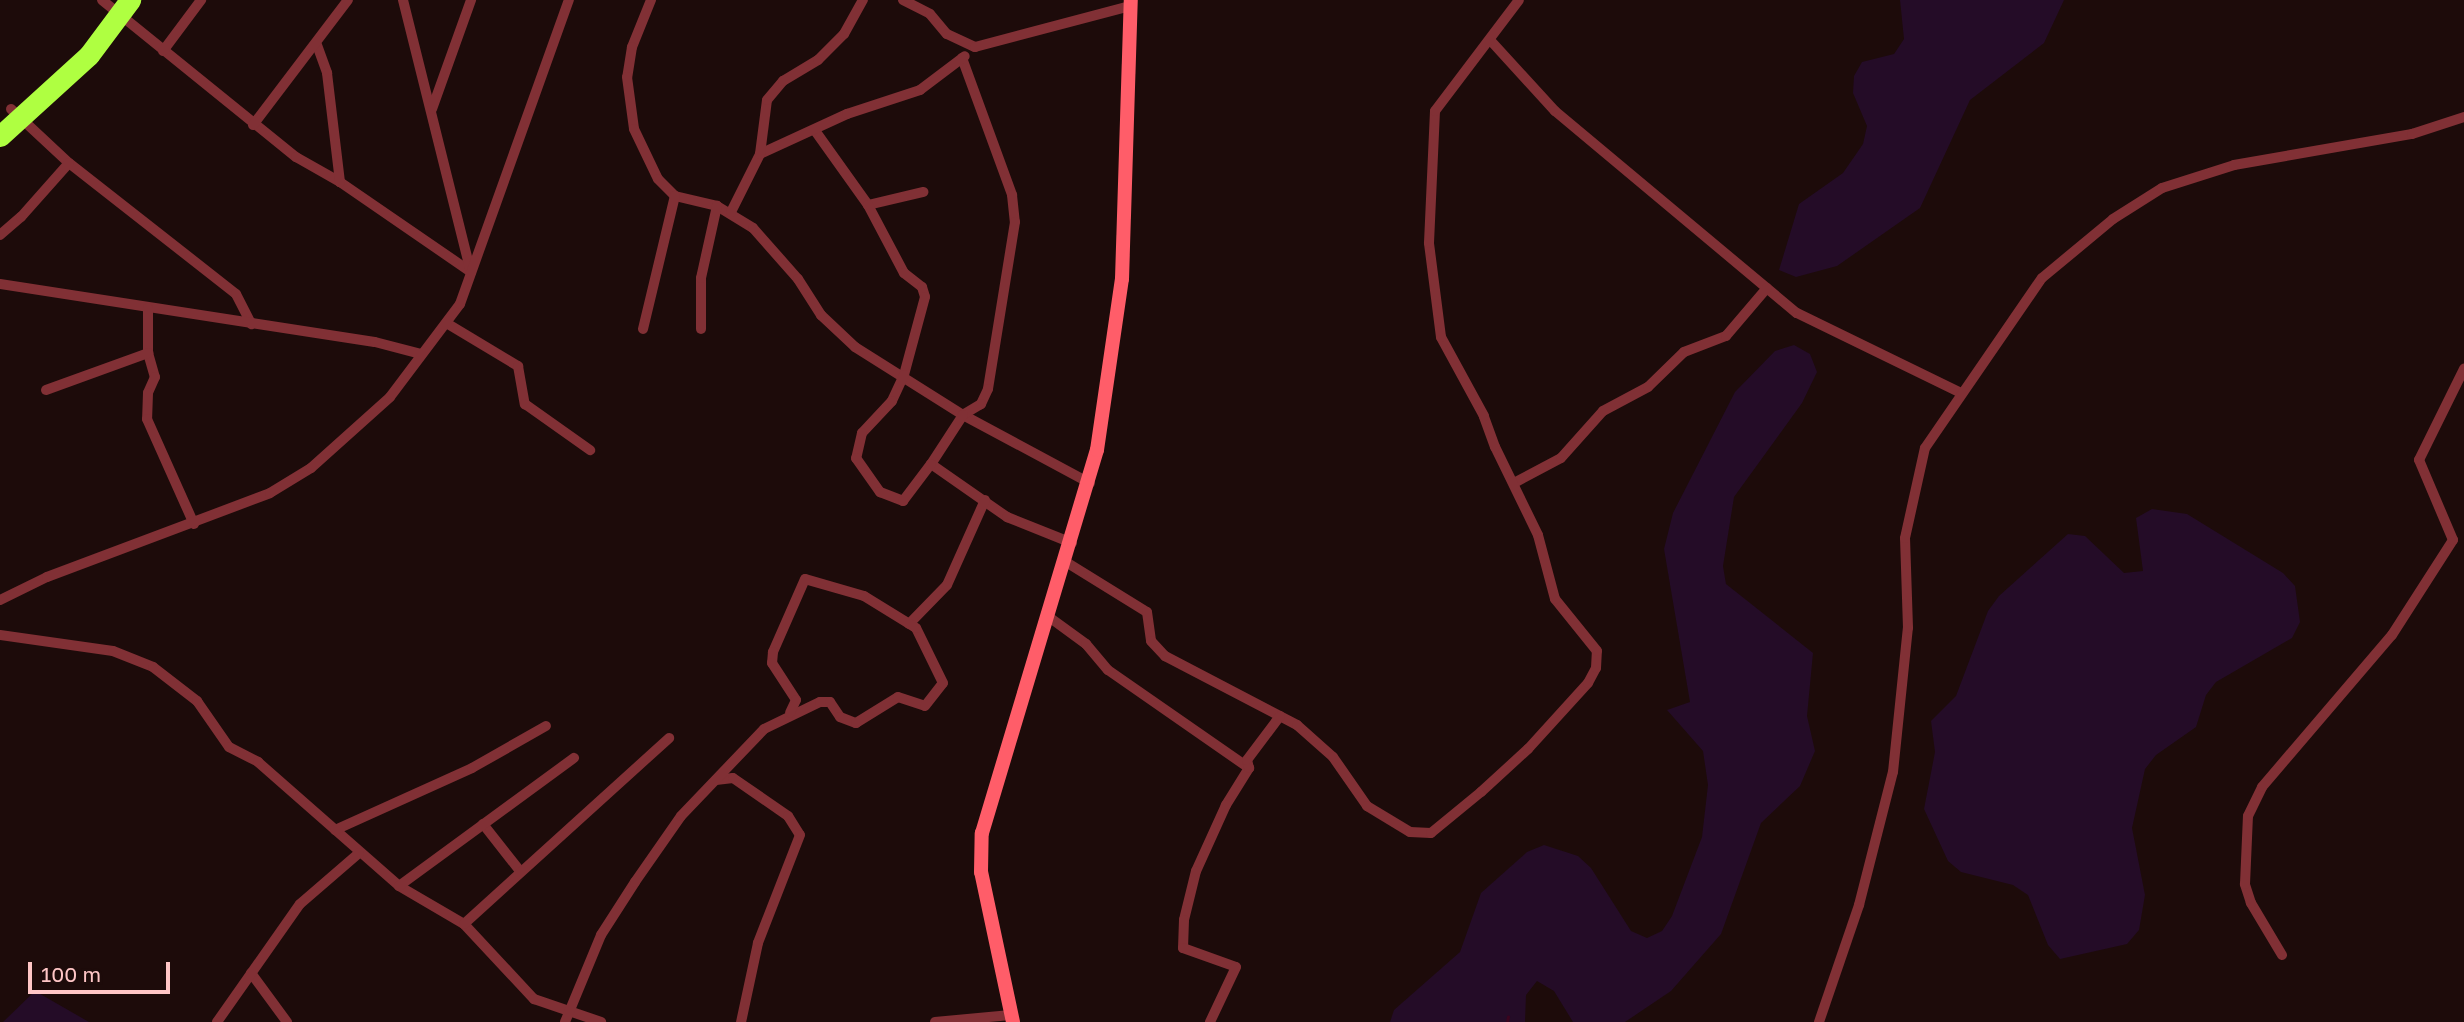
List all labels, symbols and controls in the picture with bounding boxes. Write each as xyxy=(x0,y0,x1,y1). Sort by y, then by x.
scale bar xyxy=(32,948,173,992)
text: 100 m xyxy=(41,961,101,987)

